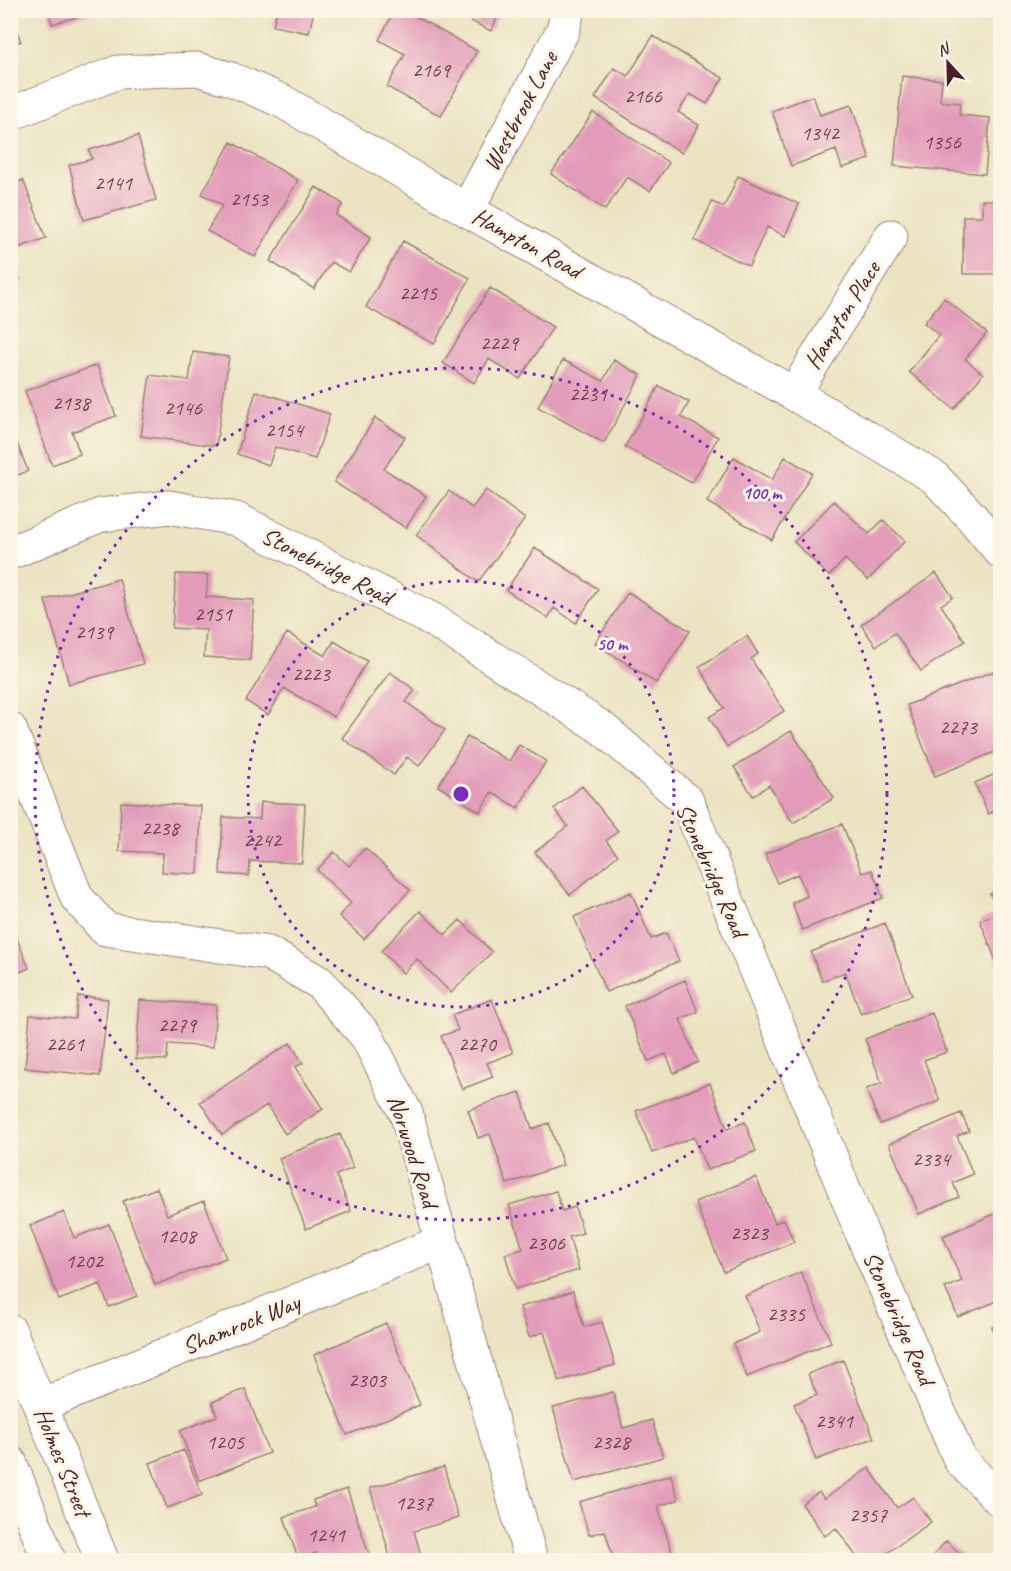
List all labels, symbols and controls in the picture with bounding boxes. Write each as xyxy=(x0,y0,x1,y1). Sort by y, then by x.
north arrow xyxy=(918,33,978,93)
text: N xyxy=(934,38,954,61)
street label: Westbrook Lane xyxy=(476,44,565,176)
house number: 2169 xyxy=(412,57,451,83)
house number: 2166 xyxy=(624,83,662,109)
house number: 1342 xyxy=(801,120,840,146)
house number: 1356 xyxy=(923,129,961,155)
house number: 2141 xyxy=(94,170,133,196)
house number: 2153 xyxy=(230,186,269,212)
street label: Hampton Road xyxy=(467,201,590,287)
street label: Hampton Place xyxy=(797,254,888,374)
house number: 2215 xyxy=(399,280,438,306)
house number: 2229 xyxy=(480,330,519,356)
house number: 2231 xyxy=(569,381,608,407)
house number: 2138 xyxy=(52,390,92,416)
house number: 2146 xyxy=(164,395,202,421)
house number: 2154 xyxy=(265,417,305,443)
text: 100 m xyxy=(743,482,783,504)
street label: Stonebridge Road xyxy=(257,520,401,613)
house number: 2151 xyxy=(194,601,233,627)
house number: 2139 xyxy=(75,619,114,645)
text: 50 m xyxy=(597,633,629,655)
house number: 2223 xyxy=(292,661,331,687)
house number: 2273 xyxy=(939,714,978,740)
centre of rings xyxy=(451,784,471,804)
street label: Stonebridge Road xyxy=(669,799,756,945)
house number: 2238 xyxy=(141,815,181,841)
house number: 2242 xyxy=(243,827,282,853)
house number: 2279 xyxy=(158,1012,197,1038)
house number: 2261 xyxy=(46,1031,85,1057)
house number: 2270 xyxy=(458,1031,497,1057)
street label: Norwood Road xyxy=(381,1091,446,1214)
house number: 2334 xyxy=(912,1146,952,1172)
house number: 2323 xyxy=(730,1220,769,1246)
house number: 1208 xyxy=(158,1223,198,1249)
house number: 2306 xyxy=(527,1230,565,1256)
street label: Stonebridge Road xyxy=(856,1247,943,1393)
house number: 1202 xyxy=(65,1248,104,1274)
street label: Shamrock Way xyxy=(178,1286,306,1361)
house number: 2335 xyxy=(767,1301,806,1327)
house number: 2303 xyxy=(348,1367,387,1393)
street label: Holmes Street xyxy=(28,1403,100,1524)
house number: 2341 xyxy=(815,1408,854,1434)
house number: 1205 xyxy=(206,1429,245,1455)
house number: 2328 xyxy=(592,1429,632,1455)
house number: 1237 xyxy=(395,1490,434,1516)
house number: 2357 xyxy=(849,1502,888,1528)
house number: 1241 xyxy=(307,1522,346,1548)

